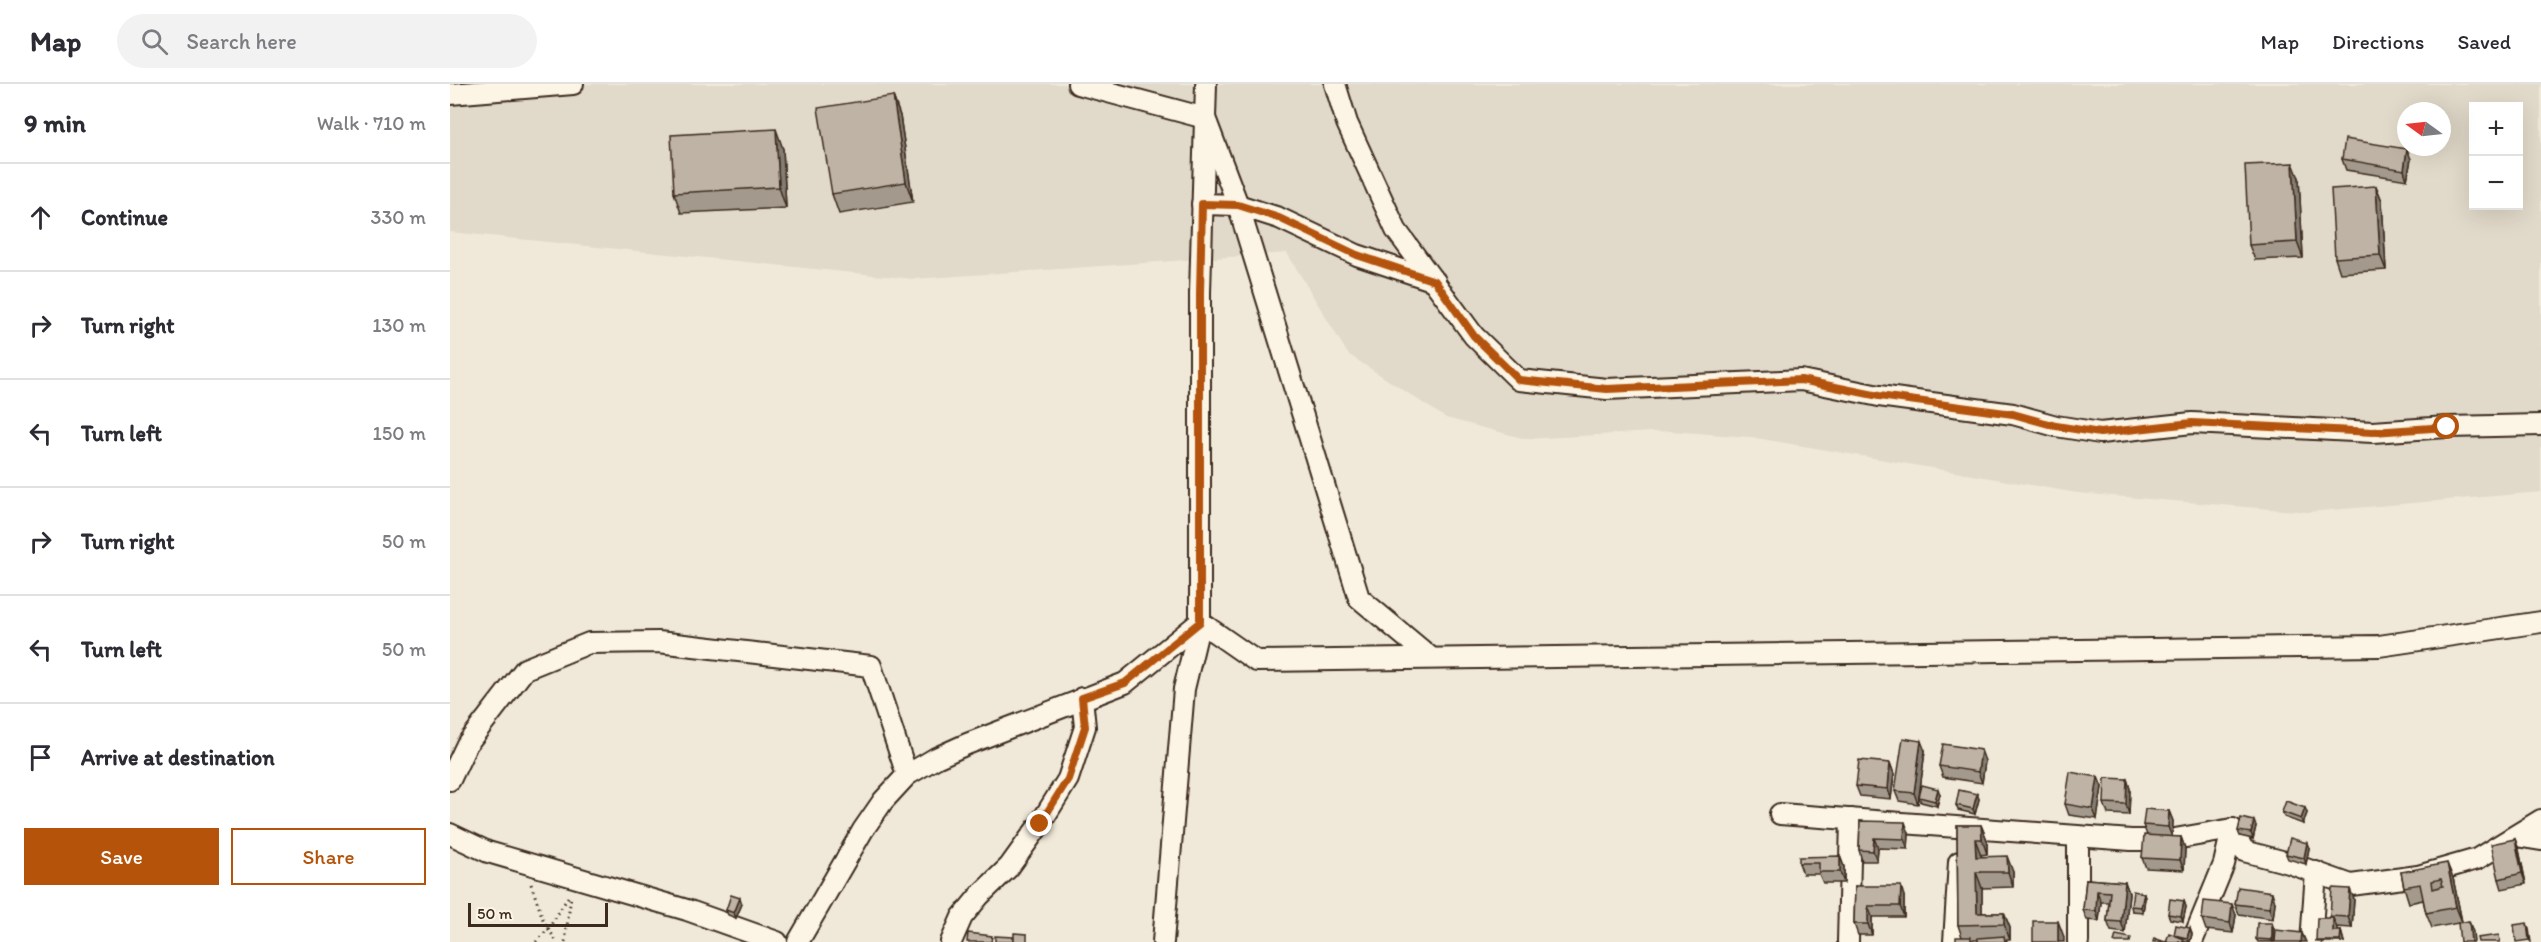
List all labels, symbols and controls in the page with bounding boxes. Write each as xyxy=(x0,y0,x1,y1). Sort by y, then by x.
search box xyxy=(117,14,537,68)
text: Map xyxy=(30,24,81,58)
icon: search xyxy=(138,25,171,58)
text: Search here xyxy=(186,28,297,55)
text: Map xyxy=(2261,29,2299,54)
text: Directions xyxy=(2332,29,2424,54)
text: Saved xyxy=(2457,29,2511,54)
north arrow xyxy=(2397,102,2451,156)
map controls xyxy=(2469,102,2523,210)
button: + xyxy=(2469,102,2523,156)
text: 9 min xyxy=(24,107,86,139)
text: Walk · 710 m xyxy=(317,111,426,135)
button: − xyxy=(2469,156,2523,210)
icon: ahead xyxy=(24,201,57,234)
text: Continue xyxy=(81,204,168,231)
text: 330 m xyxy=(371,205,426,229)
icon: right xyxy=(24,309,57,342)
text: Turn right xyxy=(81,312,175,339)
text: 130 m xyxy=(372,313,426,337)
route start xyxy=(2433,413,2459,439)
icon: left xyxy=(24,417,57,450)
text: Turn left xyxy=(81,420,162,447)
text: 150 m xyxy=(373,421,426,445)
icon: right xyxy=(24,525,57,558)
text: Turn right xyxy=(81,528,175,555)
text: 50 m xyxy=(382,529,426,553)
icon: left xyxy=(24,633,57,666)
text: Turn left xyxy=(81,636,162,663)
text: 50 m xyxy=(382,637,426,661)
icon: arrive xyxy=(24,741,57,774)
text: Arrive at destination xyxy=(81,744,275,771)
route end xyxy=(1026,810,1052,836)
button: Save xyxy=(24,828,219,885)
button: Share xyxy=(231,828,426,885)
scale bar xyxy=(468,900,608,928)
text: 50 m xyxy=(477,904,512,923)

